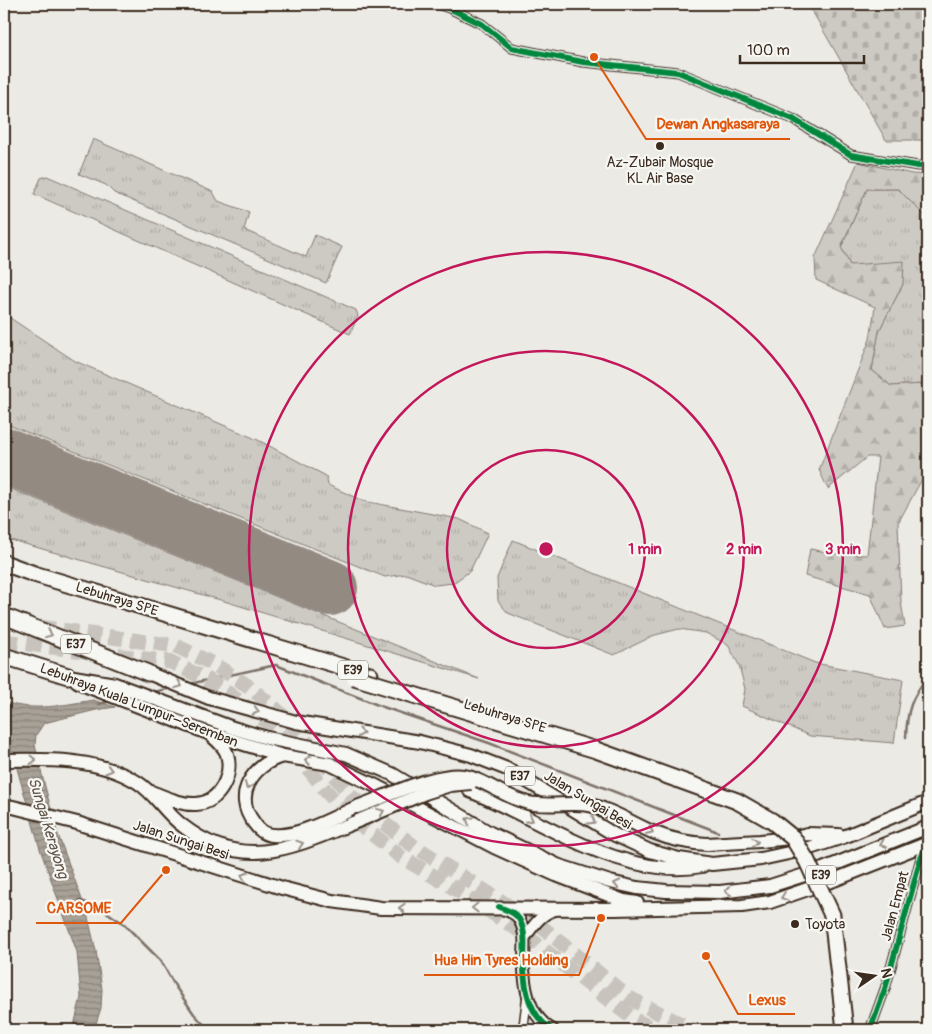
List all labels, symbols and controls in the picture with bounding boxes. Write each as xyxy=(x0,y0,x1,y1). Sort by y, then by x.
scale bar xyxy=(740,32,863,64)
text: 100 m xyxy=(747,41,790,60)
callout: Dewan Angkasaraya xyxy=(646,109,790,139)
text: Dewan Angkasaraya xyxy=(656,115,780,134)
marker: Az-Zubair Mosque KL Air Base xyxy=(654,140,666,152)
place label: Az-Zubair Mosque KL Air Base xyxy=(606,154,714,187)
centre of rings xyxy=(537,540,555,558)
text: 1 min xyxy=(628,540,662,559)
text: 2 min xyxy=(726,540,762,559)
text: 3 min xyxy=(825,540,861,559)
street label: Lebuhraya SPE xyxy=(74,578,160,620)
one-way arrow xyxy=(44,627,53,638)
road number: E37 xyxy=(61,634,91,654)
street label: Lebuhraya Kuala Lumpur–Seremban xyxy=(38,659,241,751)
road number: E39 xyxy=(338,660,368,680)
one-way arrow xyxy=(174,680,182,690)
street label: Lebuhraya SPE xyxy=(462,695,548,737)
one-way arrow xyxy=(252,705,261,716)
one-way arrow xyxy=(357,727,366,737)
one-way arrow xyxy=(30,755,37,765)
one-way arrow xyxy=(304,756,312,766)
one-way arrow xyxy=(104,764,112,774)
road number: E37 xyxy=(505,766,535,786)
street label: Jalan Sungai Besi xyxy=(541,767,635,833)
water label: Sungai Kerayong xyxy=(24,775,73,882)
one-way arrow xyxy=(244,781,255,790)
one-way arrow xyxy=(376,807,385,818)
one-way arrow xyxy=(525,813,534,823)
one-way arrow xyxy=(586,814,595,824)
street label: Jalan Sungai Besi xyxy=(131,817,231,864)
one-way arrow xyxy=(465,817,474,827)
one-way arrow xyxy=(645,825,654,835)
one-way arrow xyxy=(752,836,760,847)
one-way arrow xyxy=(879,838,888,848)
one-way arrow xyxy=(295,840,303,850)
road number: E39 xyxy=(806,866,836,884)
street label: Jalan Empat xyxy=(878,869,913,943)
one-way arrow xyxy=(240,871,249,881)
one-way arrow xyxy=(613,879,622,889)
one-way arrow xyxy=(724,885,732,896)
one-way arrow xyxy=(780,891,789,901)
callout: CARSOME xyxy=(36,893,121,923)
text: CARSOME xyxy=(47,899,111,918)
one-way arrow xyxy=(398,903,406,913)
one-way arrow xyxy=(471,903,478,913)
place label: Toyota xyxy=(805,916,845,933)
marker: Toyota xyxy=(789,918,801,930)
callout: Hua Hin Tyres Holding xyxy=(424,945,579,975)
text: Hua Hin Tyres Holding xyxy=(434,951,569,970)
north arrow xyxy=(850,952,900,1002)
text: N xyxy=(877,967,896,980)
callout: Lexus xyxy=(738,984,795,1014)
text: Lexus xyxy=(748,991,786,1010)

